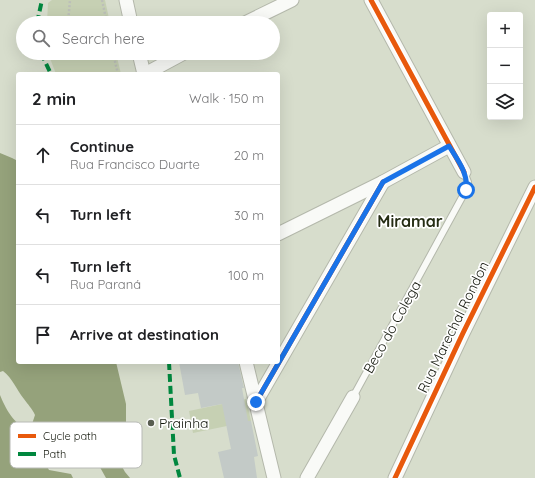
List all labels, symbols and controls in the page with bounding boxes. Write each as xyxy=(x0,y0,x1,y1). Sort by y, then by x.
map controls xyxy=(487,12,523,120)
button: + xyxy=(487,12,523,48)
search box xyxy=(16,16,280,60)
icon: search xyxy=(30,27,52,49)
text: Search here xyxy=(62,29,145,48)
button: − xyxy=(487,48,523,84)
button: layers xyxy=(487,84,523,120)
text: 2 min xyxy=(32,88,76,109)
text: Walk · 150 m xyxy=(189,90,264,106)
text: Continue xyxy=(70,137,134,156)
icon: ahead xyxy=(32,144,54,166)
text: 20 m xyxy=(234,147,264,163)
text: Rua Francisco Duarte xyxy=(70,156,200,172)
route start xyxy=(457,181,475,199)
icon: left xyxy=(32,204,54,226)
text: Turn left xyxy=(70,205,132,224)
text: 30 m xyxy=(234,207,264,223)
district label: Miramar xyxy=(377,211,443,231)
text: Turn left xyxy=(70,257,132,276)
street label: Rua Marechal Rondon xyxy=(413,258,493,396)
icon: left xyxy=(32,264,54,286)
text: 100 m xyxy=(228,267,264,283)
text: Rua Paraná xyxy=(70,276,141,292)
street label: Beco do Colega xyxy=(359,278,425,376)
icon: arrive xyxy=(32,324,54,346)
text: Arrive at destination xyxy=(70,325,219,344)
route end xyxy=(247,393,265,411)
place label: Prainha xyxy=(159,414,209,432)
marker: Prainha xyxy=(146,418,156,428)
legend xyxy=(10,422,142,468)
text: Cycle path xyxy=(43,429,97,443)
text: Path xyxy=(43,447,66,461)

